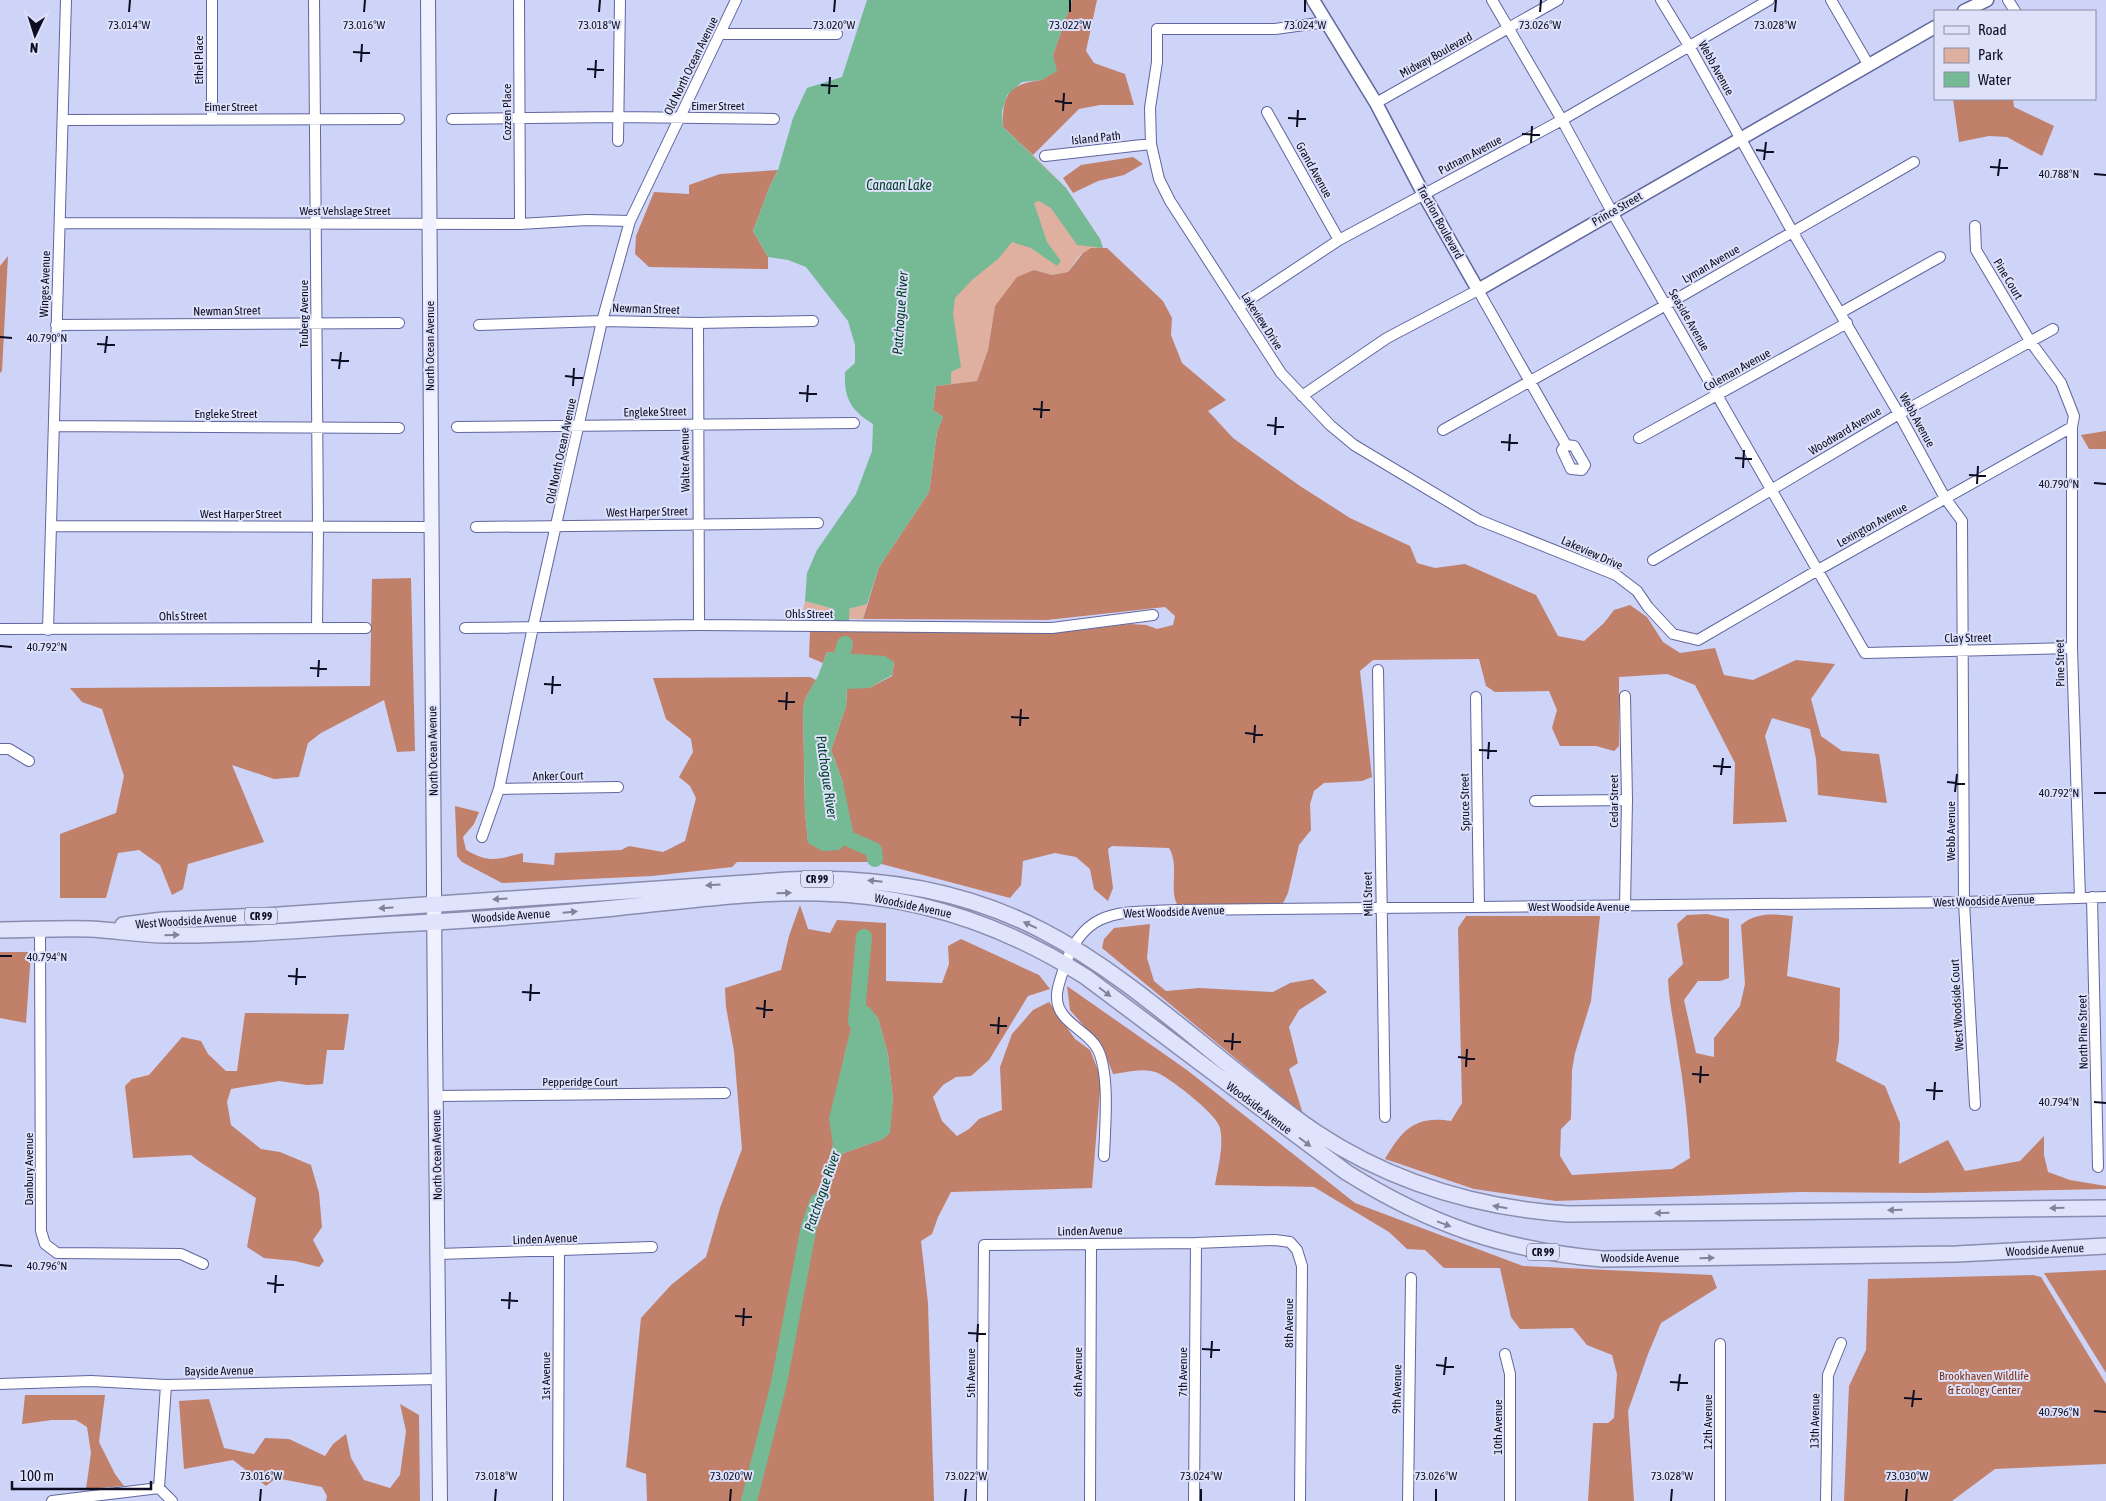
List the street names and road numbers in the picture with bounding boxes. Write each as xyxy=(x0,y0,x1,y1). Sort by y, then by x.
street label: Old North Ocean Avenue xyxy=(661,15,721,117)
street label: Midway Boulevard xyxy=(1397,29,1475,81)
street label: Ethel Place xyxy=(192,35,206,85)
street label: Webb Avenue xyxy=(1695,38,1737,98)
street label: Cozzen Place xyxy=(500,84,514,140)
street label: Eimer Street xyxy=(691,99,745,113)
street label: Eimer Street xyxy=(204,100,258,114)
street label: Island Path xyxy=(1071,128,1121,148)
street label: Putnam Avenue xyxy=(1436,132,1504,178)
street label: Grand Avenue xyxy=(1293,140,1335,200)
street label: Traction Boulevard xyxy=(1414,183,1466,261)
street label: Prince Street xyxy=(1589,189,1645,229)
street label: West Vehslage Street xyxy=(299,204,391,218)
street label: Lyman Avenue xyxy=(1680,242,1742,286)
street label: Winges Avenue xyxy=(37,250,53,318)
street label: Pine Court xyxy=(1990,256,2026,302)
street label: Truberg Avenue xyxy=(297,280,311,348)
street label: Seaside Avenue xyxy=(1666,287,1712,353)
street label: Lakeview Drive xyxy=(1238,290,1286,352)
street label: North Ocean Avenue xyxy=(423,301,437,391)
street label: Newman Street xyxy=(612,301,681,317)
street label: Newman Street xyxy=(193,303,261,319)
street label: Coleman Avenue xyxy=(1701,346,1773,394)
street label: Webb Avenue xyxy=(1896,390,1938,450)
street label: Old North Ocean Avenue xyxy=(543,397,579,505)
street label: Engleke Street xyxy=(623,404,687,420)
street label: Woodward Avenue xyxy=(1806,404,1884,458)
street label: Engleke Street xyxy=(194,407,258,421)
street label: Walter Avenue xyxy=(677,428,693,492)
street label: Lexington Avenue xyxy=(1834,500,1910,550)
street label: West Harper Street xyxy=(606,504,689,520)
street label: West Harper Street xyxy=(200,507,282,521)
street label: Lakeview Drive xyxy=(1559,533,1625,573)
street label: Ohls Street xyxy=(785,607,834,621)
street label: Ohls Street xyxy=(159,609,208,623)
street label: Clay Street xyxy=(1944,631,1992,645)
street label: Pine Street xyxy=(2053,639,2067,687)
street label: North Ocean Avenue xyxy=(425,706,441,796)
street label: Anker Court xyxy=(532,769,584,783)
street label: Spruce Street xyxy=(1457,772,1473,831)
street label: Cedar Street xyxy=(1607,774,1621,828)
street label: Webb Avenue xyxy=(1944,801,1958,861)
road number: CR 99 xyxy=(801,871,833,888)
street label: Mill Street xyxy=(1361,871,1375,917)
street label: Woodside Avenue xyxy=(873,891,953,921)
street label: West Woodside Avenue xyxy=(1933,892,2035,910)
street label: West Woodside Avenue xyxy=(1528,900,1630,914)
street label: West Woodside Avenue xyxy=(1123,903,1225,921)
street label: Woodside Avenue xyxy=(471,906,551,926)
road number: CR 99 xyxy=(245,908,277,924)
street label: West Woodside Avenue xyxy=(135,910,237,932)
street label: West Woodside Court xyxy=(1948,958,1966,1051)
street label: North Pine Street xyxy=(2075,994,2091,1069)
street label: Pepperidge Court xyxy=(542,1075,618,1089)
street label: Woodside Avenue xyxy=(1224,1079,1294,1137)
street label: North Ocean Avenue xyxy=(429,1110,445,1200)
street label: Danbury Avenue xyxy=(22,1133,36,1205)
street label: Linden Avenue xyxy=(1057,1223,1123,1239)
street label: Linden Avenue xyxy=(512,1231,578,1247)
street label: Woodside Avenue xyxy=(2006,1241,2084,1259)
road number: CR 99 xyxy=(1527,1244,1559,1260)
street label: Woodside Avenue xyxy=(1601,1251,1679,1265)
street label: 8th Avenue xyxy=(1282,1298,1296,1348)
street label: 6th Avenue xyxy=(1071,1347,1085,1397)
street label: 7th Avenue xyxy=(1176,1347,1190,1397)
street label: 5th Avenue xyxy=(964,1348,978,1398)
street label: 1st Avenue xyxy=(539,1352,553,1400)
street label: Bayside Avenue xyxy=(184,1363,254,1379)
street label: 9th Avenue xyxy=(1390,1364,1404,1414)
street label: 13th Avenue xyxy=(1808,1393,1822,1449)
street label: 12th Avenue xyxy=(1701,1394,1715,1450)
street label: 10th Avenue xyxy=(1491,1399,1505,1455)

